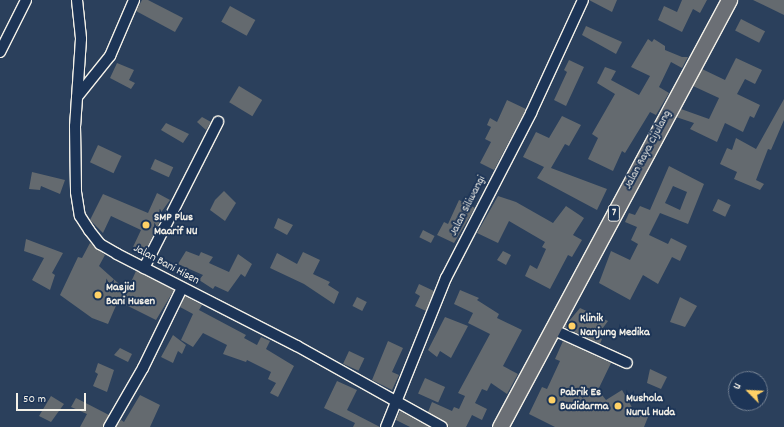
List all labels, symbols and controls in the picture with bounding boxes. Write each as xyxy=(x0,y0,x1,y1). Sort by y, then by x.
street label: Jalan Raya Cijulang xyxy=(621,108,675,192)
street label: Jalan Siliwangi xyxy=(447,173,489,239)
road number: 7 xyxy=(607,204,621,222)
place label: SMP Plus Maarif NU xyxy=(154,211,198,239)
marker: SMP Plus Maarif NU xyxy=(141,220,151,230)
street label: Jalan Bani Hisen xyxy=(130,242,202,288)
place label: Masjid Bani Husen xyxy=(106,281,155,309)
marker: Masjid Bani Husen xyxy=(93,290,103,300)
place label: Klinik Nanjung Medika xyxy=(580,312,650,340)
marker: Klinik Nanjung Medika xyxy=(567,321,577,331)
north arrow xyxy=(728,371,768,411)
text: U xyxy=(730,381,746,392)
scale bar xyxy=(18,385,88,411)
place label: Pabrik Es Budidarma xyxy=(560,386,608,414)
text: 50 m xyxy=(23,391,46,408)
place label: Mushola Nurul Huda xyxy=(626,392,675,420)
marker: Pabrik Es Budidarma xyxy=(547,395,557,405)
marker: Mushola Nurul Huda xyxy=(613,401,623,411)

